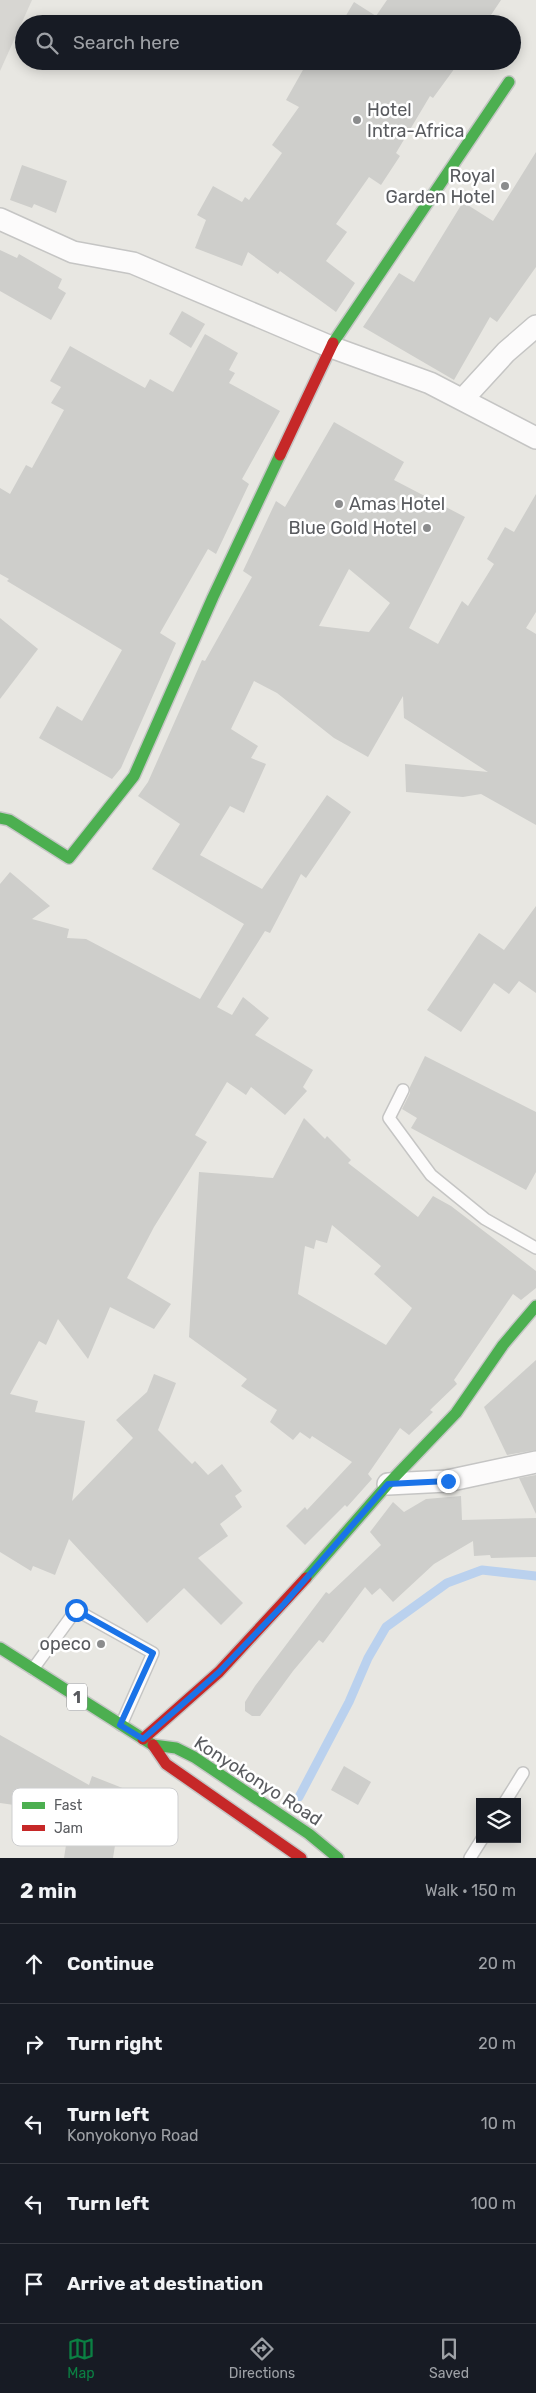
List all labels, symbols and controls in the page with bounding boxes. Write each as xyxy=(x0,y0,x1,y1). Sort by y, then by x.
search box xyxy=(15,15,521,70)
icon: search xyxy=(33,29,61,57)
text: Search here xyxy=(73,31,180,54)
place label: Hotel Intra-Africa xyxy=(367,99,464,142)
marker: Hotel Intra-Africa xyxy=(351,114,363,126)
place label: Royal Garden Hotel xyxy=(385,165,495,208)
marker: Royal Garden Hotel xyxy=(499,180,511,192)
place label: Amas Hotel xyxy=(349,493,445,515)
marker: Amas Hotel xyxy=(333,498,345,510)
place label: Blue Gold Hotel xyxy=(289,517,417,539)
marker: Blue Gold Hotel xyxy=(421,522,433,534)
route end xyxy=(437,1470,460,1493)
route start xyxy=(65,1599,88,1622)
place label: opeco xyxy=(40,1633,91,1655)
marker: opeco xyxy=(95,1638,107,1650)
road number: 1 xyxy=(67,1684,87,1710)
street label: Konyokonyo Road xyxy=(190,1731,326,1831)
legend xyxy=(12,1788,178,1846)
text: Fast xyxy=(54,1797,83,1814)
map controls xyxy=(476,1798,521,1843)
button: layers xyxy=(476,1798,521,1843)
text: Jam xyxy=(54,1820,83,1837)
text: 2 min xyxy=(20,1878,77,1903)
text: Walk · 150 m xyxy=(425,1881,516,1900)
icon: ahead xyxy=(20,1950,48,1978)
text: Continue xyxy=(67,1952,154,1975)
text: 20 m xyxy=(478,1954,516,1973)
icon: right xyxy=(20,2030,48,2058)
text: Turn right xyxy=(67,2032,162,2055)
text: 20 m xyxy=(478,2034,516,2053)
text: Turn left xyxy=(67,2103,149,2126)
icon: left xyxy=(20,2110,48,2138)
text: 10 m xyxy=(481,2114,516,2133)
text: Konyokonyo Road xyxy=(67,2126,199,2145)
icon: left xyxy=(20,2190,48,2218)
text: Turn left xyxy=(67,2192,149,2215)
text: 100 m xyxy=(471,2194,516,2213)
icon: arrive xyxy=(20,2270,48,2298)
text: Arrive at destination xyxy=(67,2272,263,2295)
tab: Map xyxy=(67,2335,95,2382)
tab: Directions xyxy=(229,2335,295,2382)
tab: Saved xyxy=(429,2335,469,2382)

